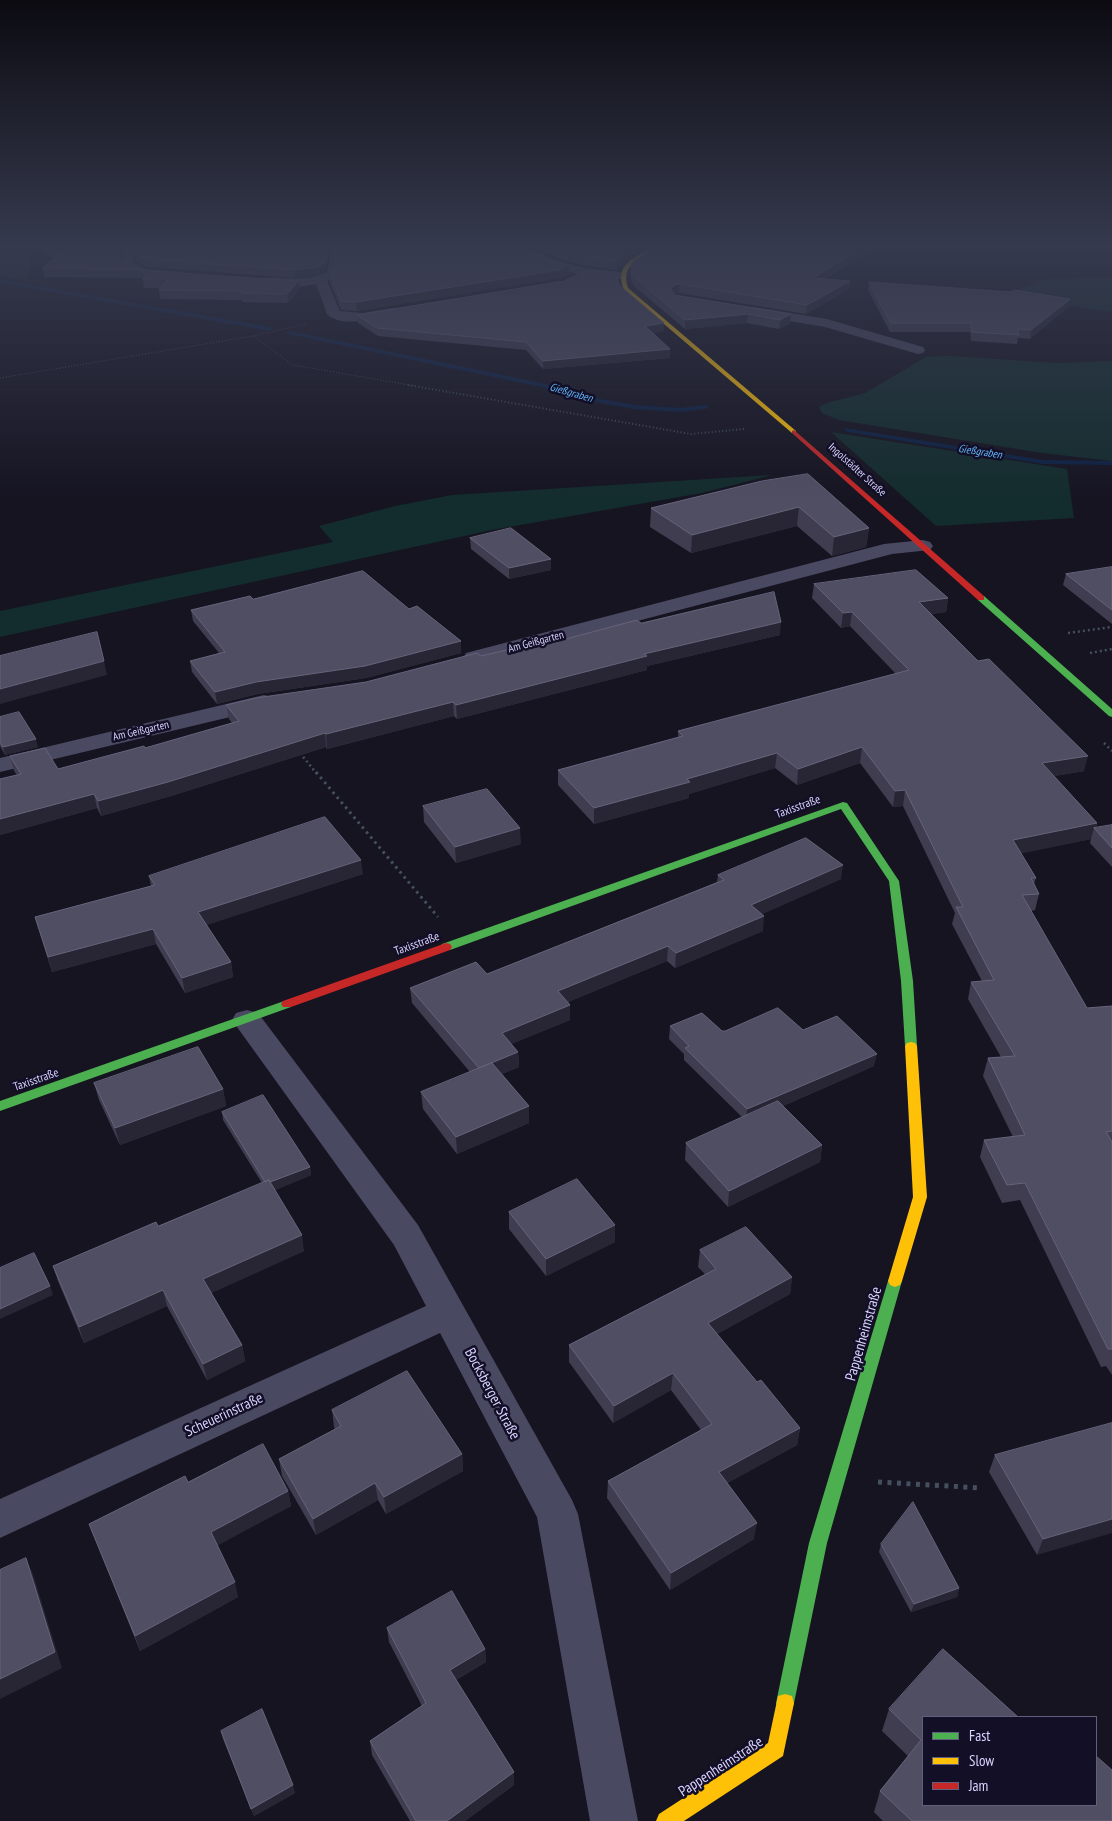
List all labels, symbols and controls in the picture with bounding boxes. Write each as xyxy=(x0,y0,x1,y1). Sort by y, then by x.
water label: Gießgraben xyxy=(548,381,594,405)
street label: Ingolstädter Straße xyxy=(825,441,889,499)
water label: Gießgraben xyxy=(957,442,1003,462)
street label: Am Geißgarten xyxy=(507,628,565,656)
street label: Am Geißgarten xyxy=(112,718,170,744)
street label: Taxisstraße xyxy=(773,792,823,822)
street label: Taxisstraße xyxy=(392,929,442,959)
street label: Taxisstraße xyxy=(11,1066,61,1094)
street label: Pappenheimstraße xyxy=(842,1285,886,1383)
street label: Bocksberger Straße xyxy=(460,1345,524,1443)
street label: Scheuerinstraße xyxy=(182,1389,266,1441)
legend xyxy=(922,1716,1097,1806)
text: Fast xyxy=(969,1726,990,1745)
street label: Pappenheimstraße xyxy=(675,1733,767,1801)
text: Slow xyxy=(969,1751,994,1770)
text: Jam xyxy=(969,1776,988,1795)

